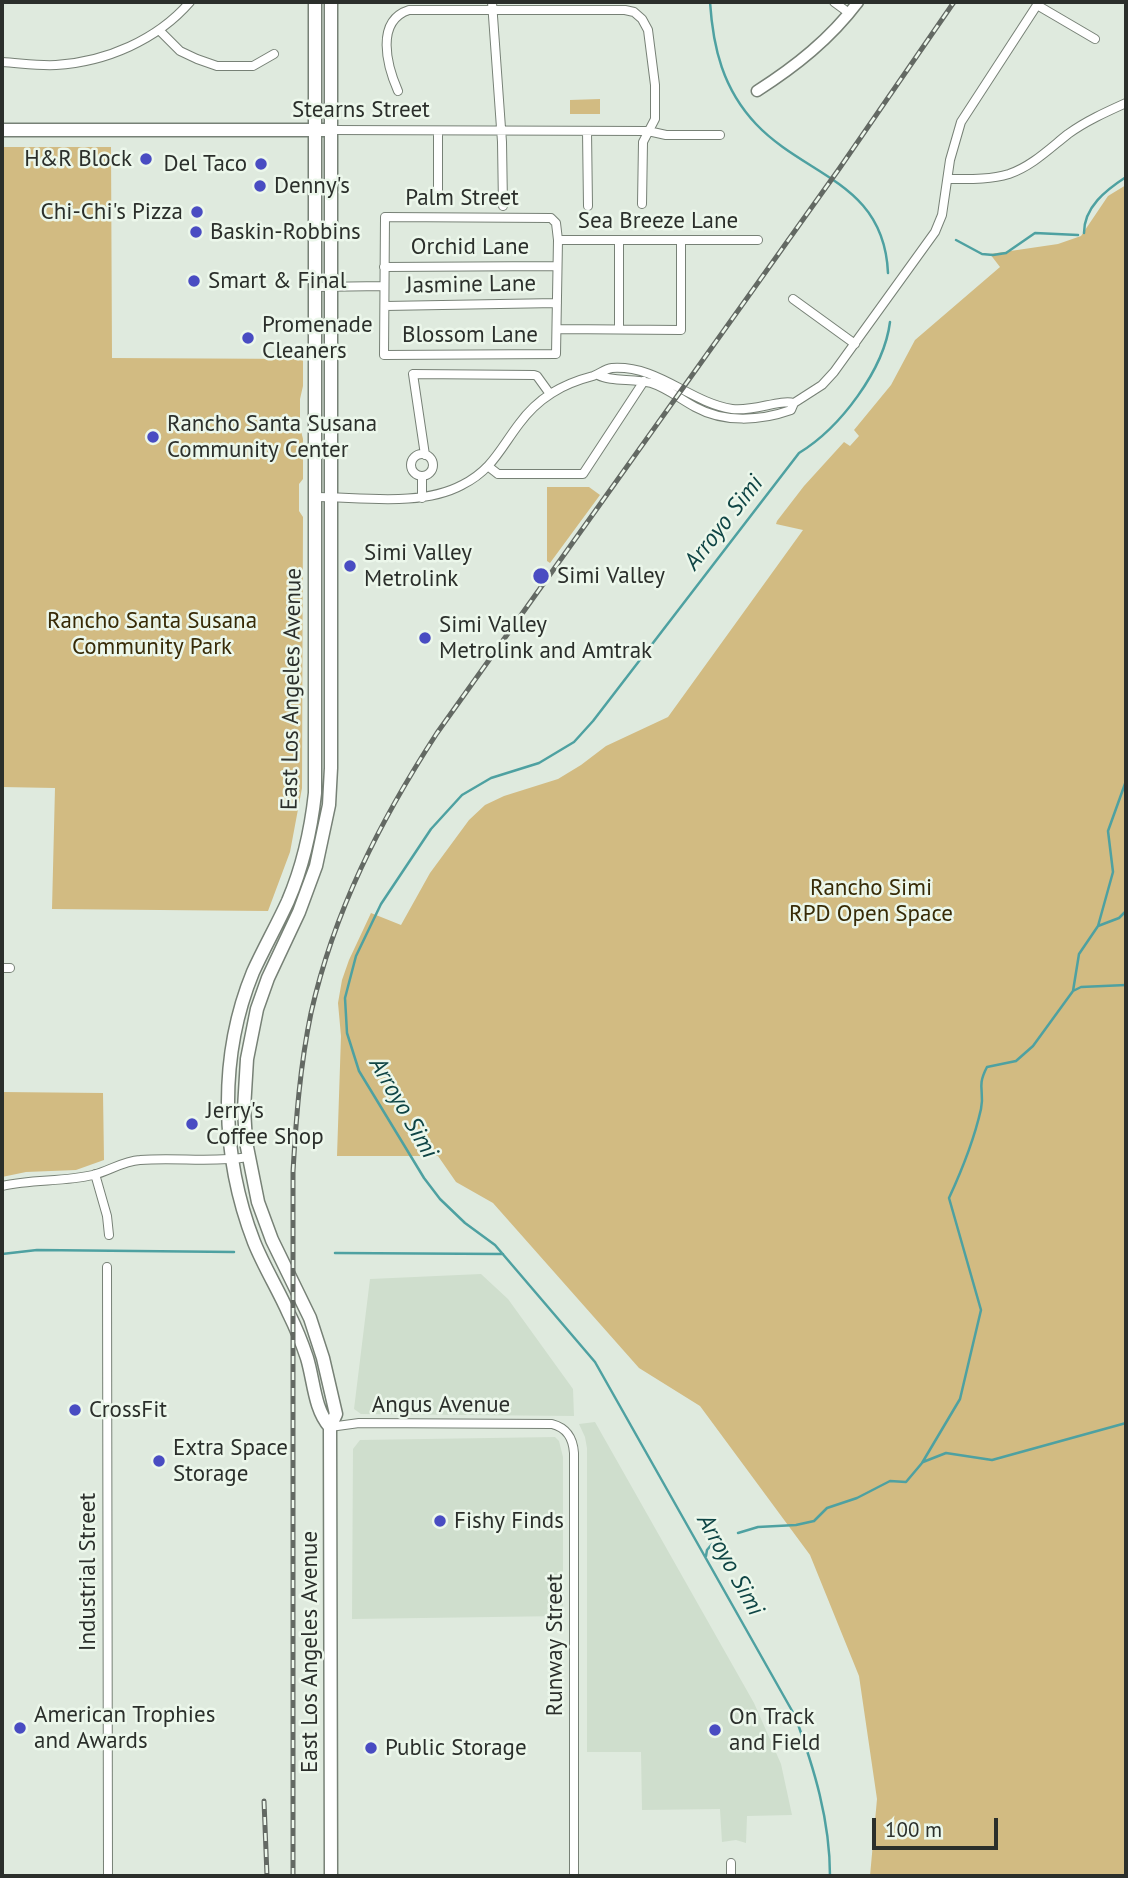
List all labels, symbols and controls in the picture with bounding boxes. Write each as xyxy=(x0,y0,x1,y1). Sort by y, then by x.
street label: Stearns Street xyxy=(292,96,430,124)
place label: H&R Block xyxy=(24,145,132,173)
place label: Del Taco xyxy=(163,150,247,178)
marker: H&R Block xyxy=(138,151,154,167)
marker: Del Taco xyxy=(253,156,269,172)
place label: Denny's xyxy=(274,172,350,200)
marker: Denny's xyxy=(252,178,268,194)
street label: Palm Street xyxy=(405,184,519,212)
place label: Chi-Chi's Pizza xyxy=(41,198,183,226)
marker: Chi-Chi's Pizza xyxy=(189,204,205,220)
street label: Sea Breeze Lane xyxy=(578,207,738,235)
place label: Baskin-Robbins xyxy=(210,218,361,246)
marker: Baskin-Robbins xyxy=(188,224,204,240)
street label: Orchid Lane xyxy=(411,233,529,261)
place label: Smart & Final xyxy=(208,267,346,295)
street label: Jasmine Lane xyxy=(406,270,536,300)
marker: Smart & Final xyxy=(186,273,202,289)
place label: Promenade Cleaners xyxy=(262,311,373,365)
street label: Blossom Lane xyxy=(402,321,538,349)
marker: Promenade Cleaners xyxy=(240,330,256,346)
place label: Rancho Santa Susana Community Center xyxy=(167,410,377,464)
marker: Rancho Santa Susana Community Center xyxy=(145,429,161,445)
water label: Arroyo Simi xyxy=(678,470,770,576)
place label: Simi Valley Metrolink xyxy=(364,539,472,593)
marker: Simi Valley Metrolink xyxy=(342,558,358,574)
place label: Simi Valley xyxy=(557,562,665,590)
marker: Simi Valley xyxy=(531,566,551,586)
street label: East Los Angeles Avenue xyxy=(276,568,308,810)
park label: Rancho Santa Susana Community Park xyxy=(47,607,257,661)
place label: Simi Valley Metrolink and Amtrak xyxy=(439,611,652,665)
marker: Simi Valley Metrolink and Amtrak xyxy=(417,630,433,646)
park label: Rancho Simi RPD Open Space xyxy=(789,874,953,928)
water label: Arroyo Simi xyxy=(363,1052,443,1164)
place label: Jerry's Coffee Shop xyxy=(206,1097,324,1151)
marker: Jerry's Coffee Shop xyxy=(184,1116,200,1132)
street label: Angus Avenue xyxy=(372,1391,510,1419)
place label: CrossFit xyxy=(89,1396,167,1424)
marker: CrossFit xyxy=(67,1402,83,1418)
place label: Extra Space Storage xyxy=(173,1434,288,1488)
marker: Extra Space Storage xyxy=(151,1453,167,1469)
street label: Industrial Street xyxy=(74,1493,102,1651)
place label: Fishy Finds xyxy=(454,1507,564,1535)
water label: Arroyo Simi xyxy=(690,1509,770,1621)
marker: Fishy Finds xyxy=(432,1513,448,1529)
street label: East Los Angeles Avenue xyxy=(296,1531,324,1773)
street label: Runway Street xyxy=(541,1574,569,1716)
place label: American Trophies and Awards xyxy=(34,1701,215,1755)
place label: On Track and Field xyxy=(729,1703,820,1757)
marker: American Trophies and Awards xyxy=(12,1720,28,1736)
marker: On Track and Field xyxy=(707,1722,723,1738)
place label: Public Storage xyxy=(385,1734,527,1762)
marker: Public Storage xyxy=(363,1740,379,1756)
scale bar xyxy=(876,1804,1002,1848)
text: 100 m xyxy=(885,1816,942,1843)

